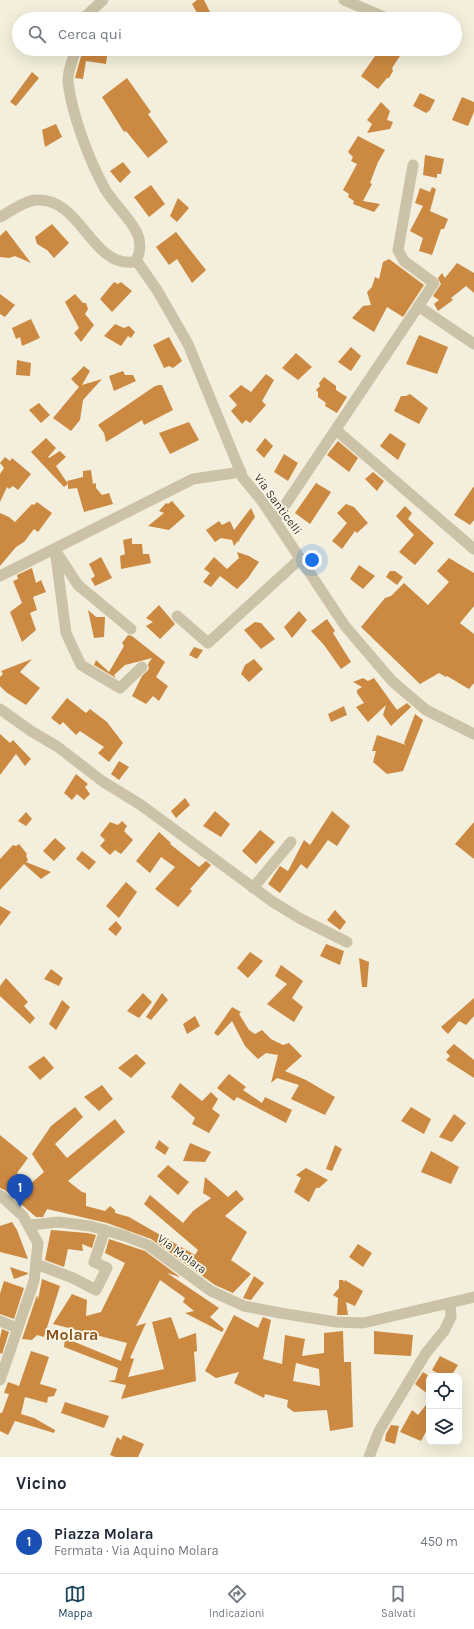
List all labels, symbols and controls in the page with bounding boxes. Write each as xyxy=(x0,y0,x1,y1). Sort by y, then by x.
search box xyxy=(12,12,462,56)
icon: search xyxy=(26,23,48,45)
text: Cerca qui xyxy=(58,25,122,43)
street label: Via Santicelli xyxy=(251,471,305,537)
your location xyxy=(302,550,322,570)
pin: 1 xyxy=(7,1174,33,1207)
street label: Via Molara xyxy=(155,1231,209,1277)
district label: Molara xyxy=(46,1325,98,1344)
map controls xyxy=(426,1373,462,1445)
button: locate xyxy=(426,1373,462,1409)
button: layers xyxy=(426,1409,462,1445)
text: Vicino xyxy=(16,1473,67,1493)
text: Piazza Molara xyxy=(54,1525,153,1543)
text: 1 xyxy=(27,1534,31,1549)
text: 450 m xyxy=(420,1534,458,1549)
text: Fermata · Via Aquino Molara xyxy=(54,1543,219,1558)
tab: Mappa xyxy=(58,1583,93,1620)
tab: Indicazioni xyxy=(209,1583,265,1620)
tab: Salvati xyxy=(381,1583,416,1620)

